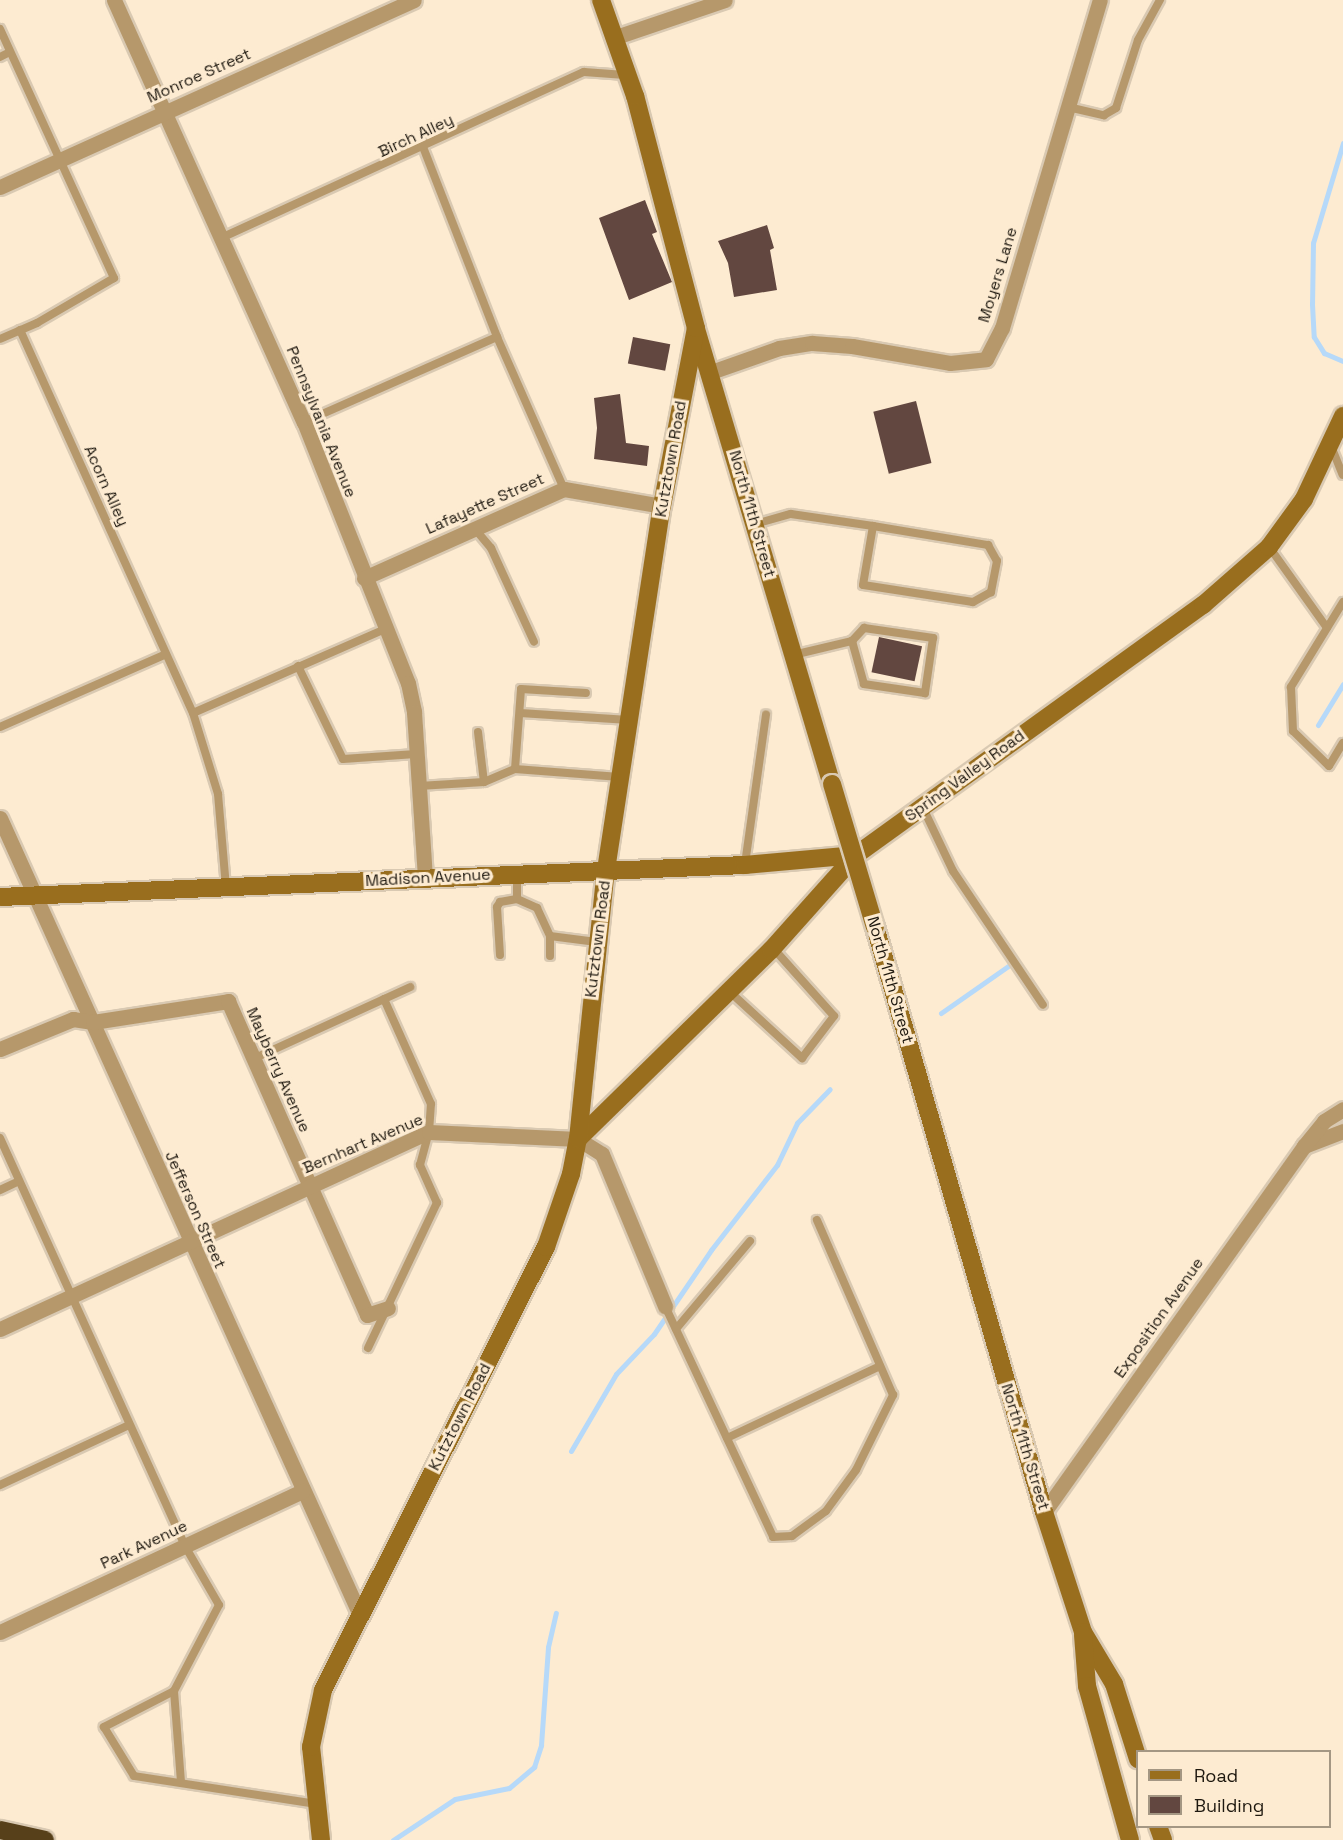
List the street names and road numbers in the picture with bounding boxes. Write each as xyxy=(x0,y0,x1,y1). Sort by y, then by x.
street label: Monroe Street xyxy=(144,45,254,107)
street label: Birch Alley xyxy=(375,110,457,162)
street label: Moyers Lane xyxy=(974,225,1022,325)
street label: Pennsylvania Avenue xyxy=(282,343,360,501)
street label: Kutztown Road xyxy=(651,399,691,519)
street label: Acorn Alley xyxy=(80,443,132,529)
street label: North 11th Street xyxy=(725,448,779,580)
street label: Lafayette Street xyxy=(423,469,547,539)
street label: Spring Valley Road xyxy=(901,726,1029,826)
street label: Madison Avenue xyxy=(365,865,491,891)
street label: Kutztown Road xyxy=(581,879,615,999)
street label: North 11th Street xyxy=(863,914,917,1046)
street label: Mayberry Avenue xyxy=(242,1004,314,1136)
street label: Bernhart Avenue xyxy=(300,1110,426,1178)
street label: Jefferson Street xyxy=(160,1148,230,1272)
street label: Exposition Avenue xyxy=(1110,1254,1208,1382)
street label: Kutztown Road xyxy=(425,1360,495,1474)
street label: North 11th Street xyxy=(997,1381,1053,1513)
street label: Park Avenue xyxy=(97,1516,191,1574)

